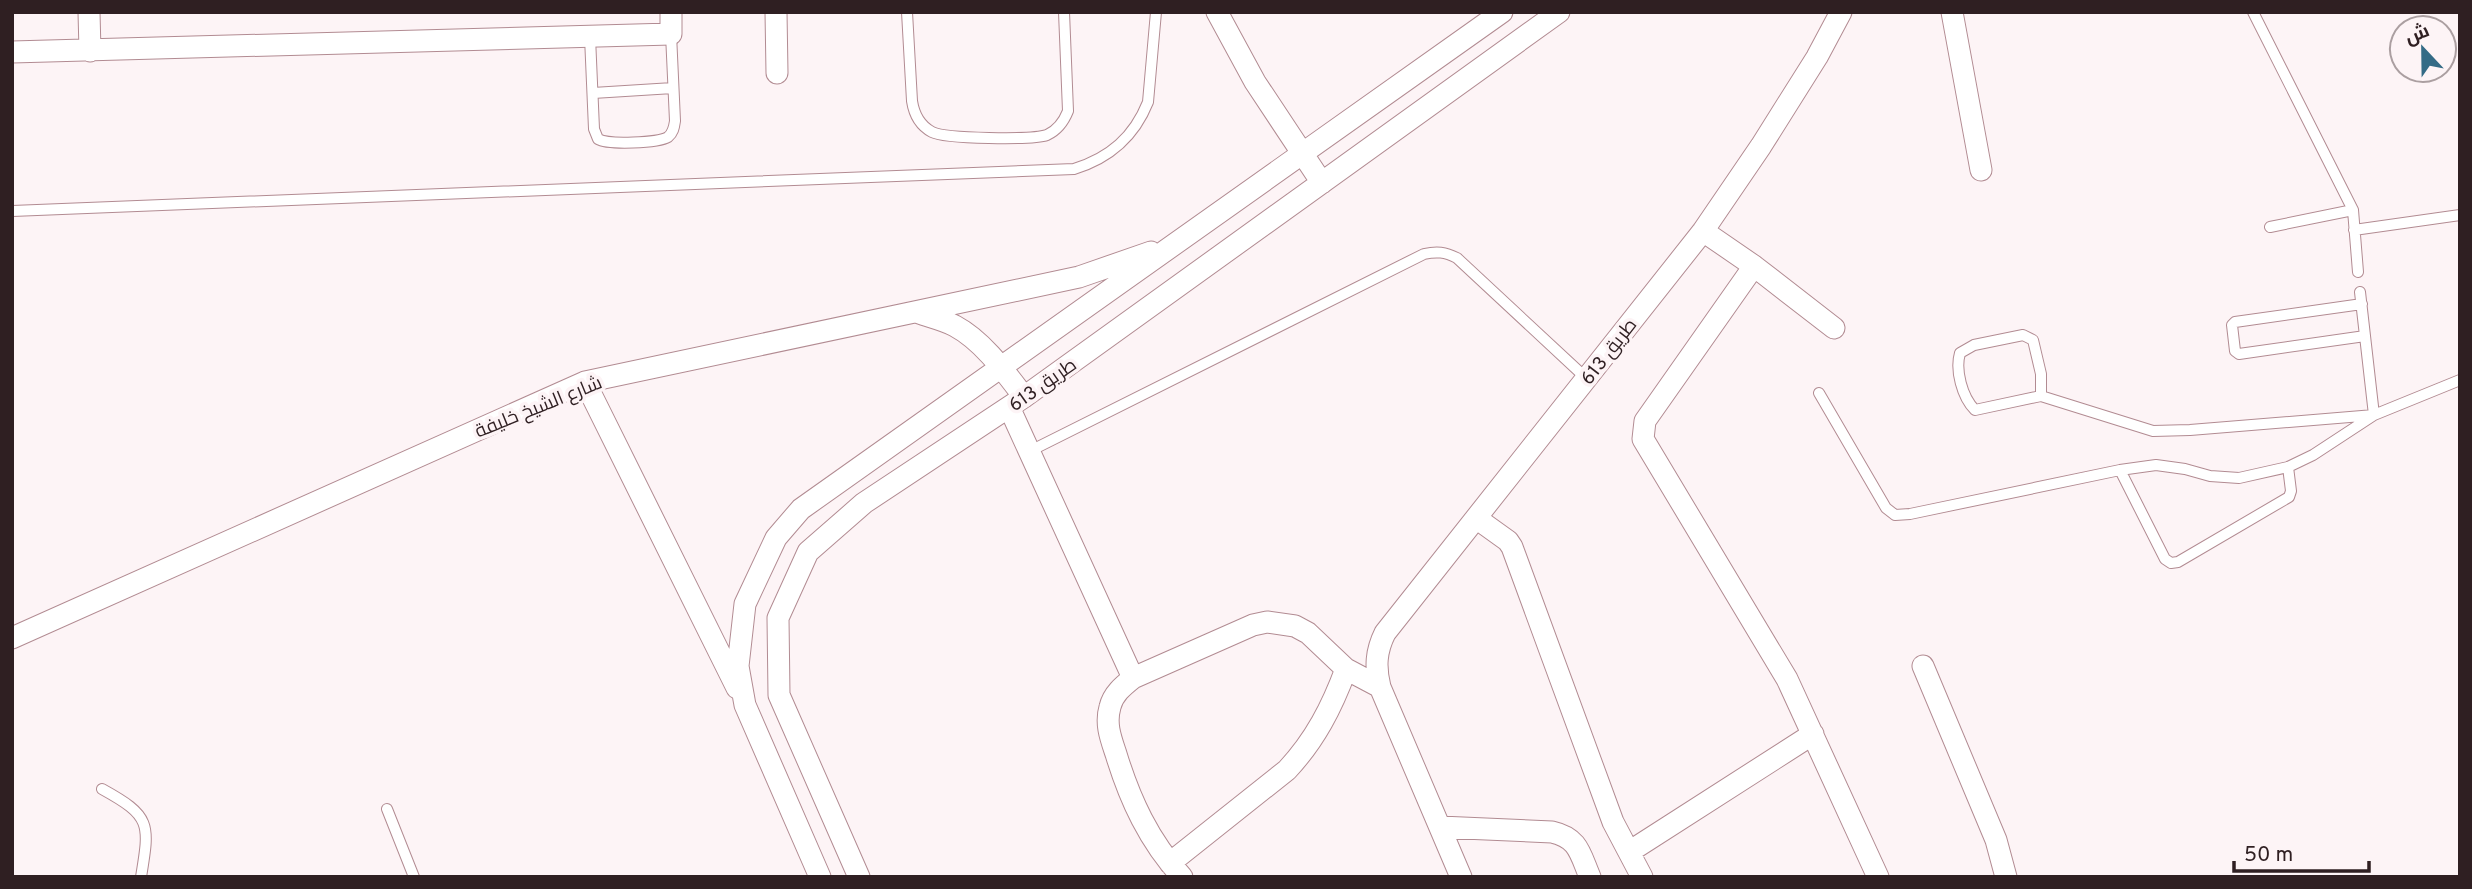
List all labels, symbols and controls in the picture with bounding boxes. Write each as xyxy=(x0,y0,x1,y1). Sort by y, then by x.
north arrow xyxy=(2388,14,2458,84)
text: ش xyxy=(2402,19,2433,51)
street label: طريق 613 xyxy=(1576,314,1643,390)
street label: طريق 613 xyxy=(1004,354,1082,418)
street label: شارع الشيخ خليفة xyxy=(472,371,606,444)
scale bar xyxy=(2234,830,2369,874)
text: 50 m xyxy=(2244,842,2293,869)

